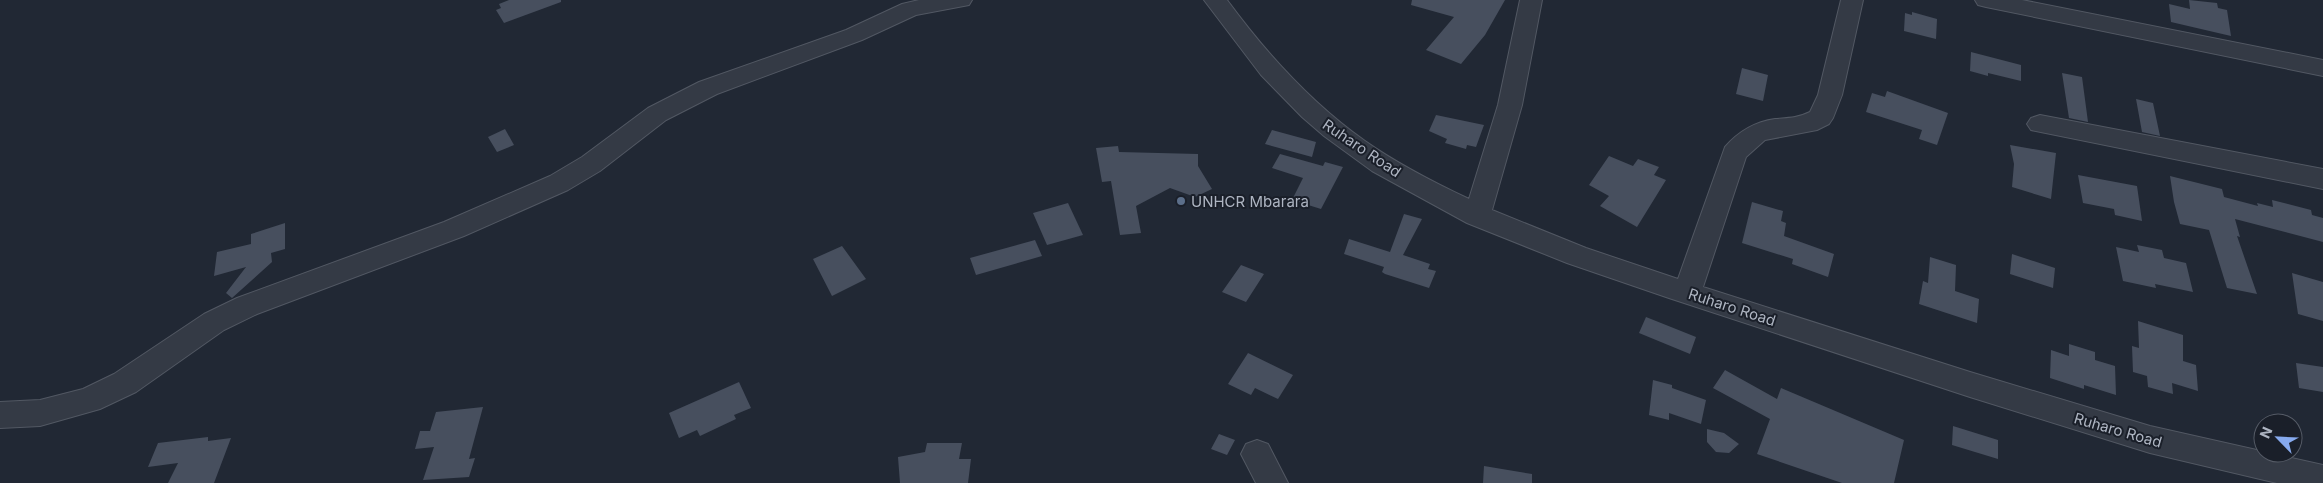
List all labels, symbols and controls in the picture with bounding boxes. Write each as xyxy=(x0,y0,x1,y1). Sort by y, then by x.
street label: Ruharo Road xyxy=(1319,115,1405,181)
place label: UNHCR Mbarara xyxy=(1191,192,1309,211)
marker: UNHCR Mbarara xyxy=(1175,195,1187,207)
street label: Ruharo Road xyxy=(1686,284,1778,330)
street label: Ruharo Road xyxy=(2072,408,2164,452)
north arrow xyxy=(2253,413,2303,463)
text: N xyxy=(2256,424,2276,441)

